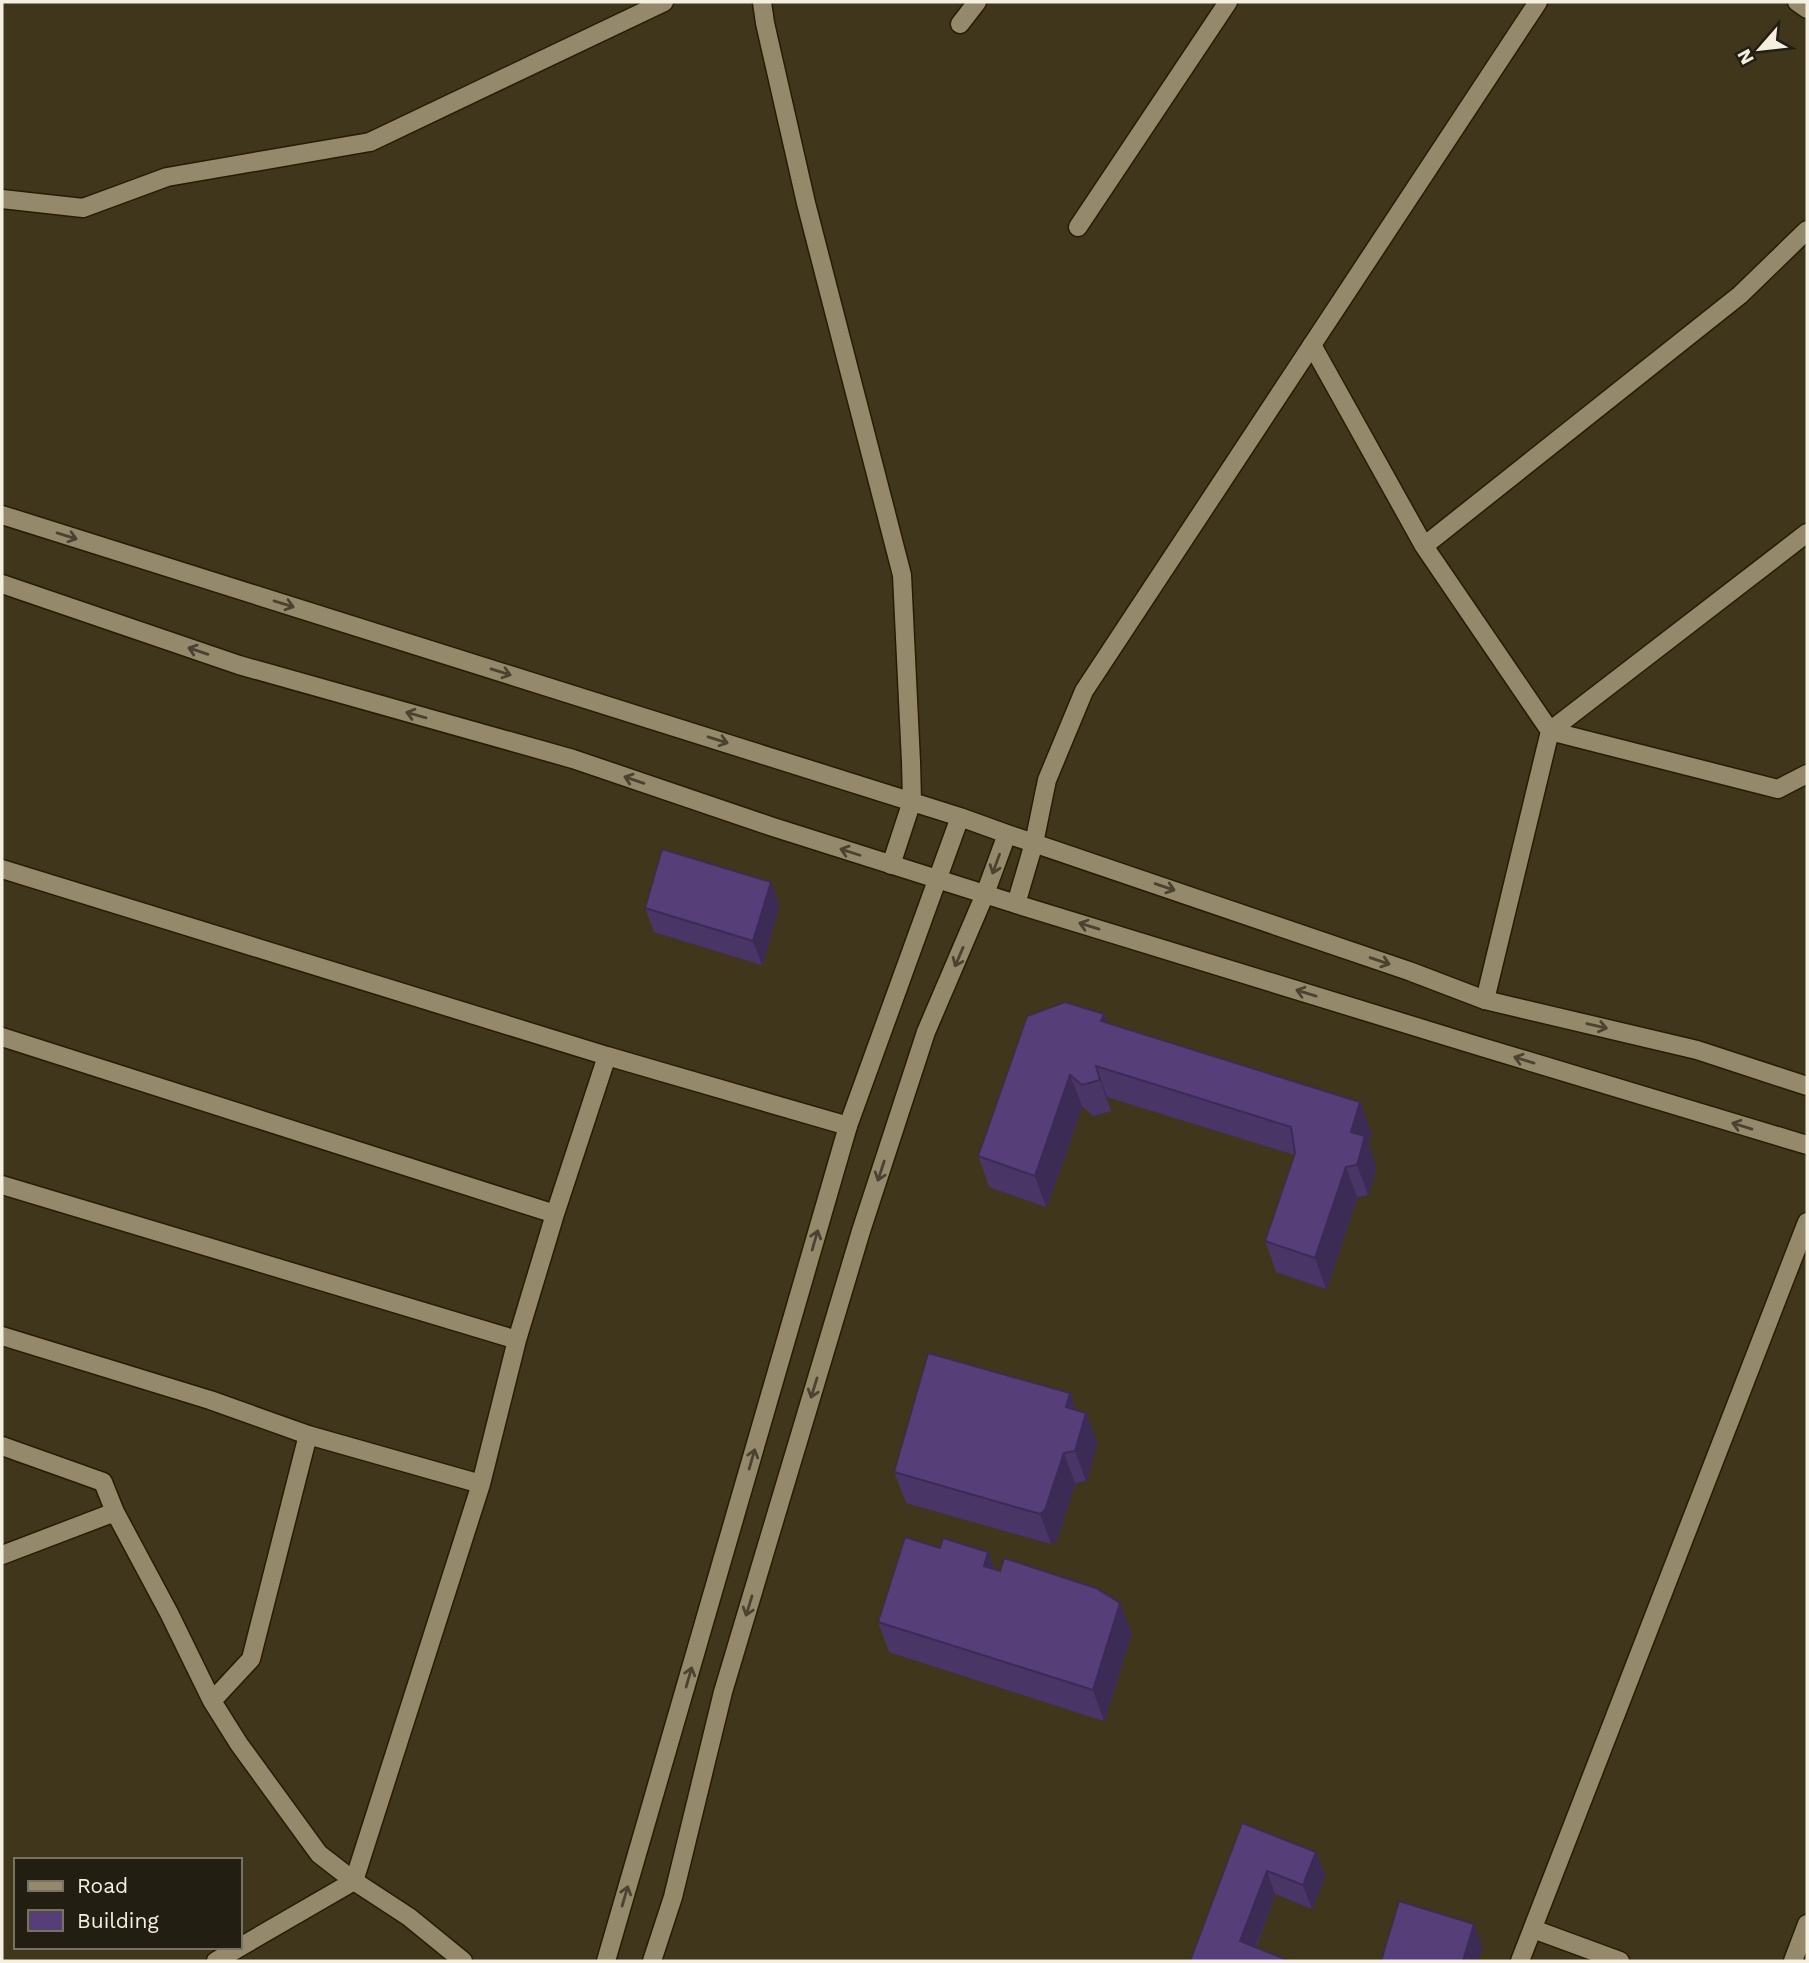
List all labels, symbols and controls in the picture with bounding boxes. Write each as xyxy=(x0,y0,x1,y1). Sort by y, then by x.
north arrow xyxy=(1725,14,1795,84)
text: N xyxy=(1732,45,1759,68)
one-way arrow xyxy=(56,530,78,543)
one-way arrow xyxy=(273,598,295,611)
one-way arrow xyxy=(187,644,209,656)
one-way arrow xyxy=(490,666,512,679)
one-way arrow xyxy=(405,708,427,721)
one-way arrow xyxy=(707,735,729,748)
one-way arrow xyxy=(624,773,646,785)
one-way arrow xyxy=(839,844,861,857)
one-way arrow xyxy=(989,853,1001,875)
one-way arrow xyxy=(1153,882,1175,894)
one-way arrow xyxy=(1078,919,1100,932)
one-way arrow xyxy=(951,946,964,967)
one-way arrow xyxy=(1368,956,1390,968)
one-way arrow xyxy=(1296,986,1318,999)
one-way arrow xyxy=(1585,1020,1608,1034)
one-way arrow xyxy=(1513,1053,1535,1066)
one-way arrow xyxy=(1731,1119,1753,1131)
one-way arrow xyxy=(874,1159,886,1181)
one-way arrow xyxy=(810,1229,823,1251)
one-way arrow xyxy=(807,1377,820,1399)
one-way arrow xyxy=(746,1448,759,1470)
one-way arrow xyxy=(742,1595,755,1617)
one-way arrow xyxy=(683,1666,696,1688)
legend xyxy=(14,1858,242,1949)
text: Road xyxy=(77,1873,128,1898)
one-way arrow xyxy=(620,1885,633,1907)
text: Building xyxy=(77,1908,159,1933)

